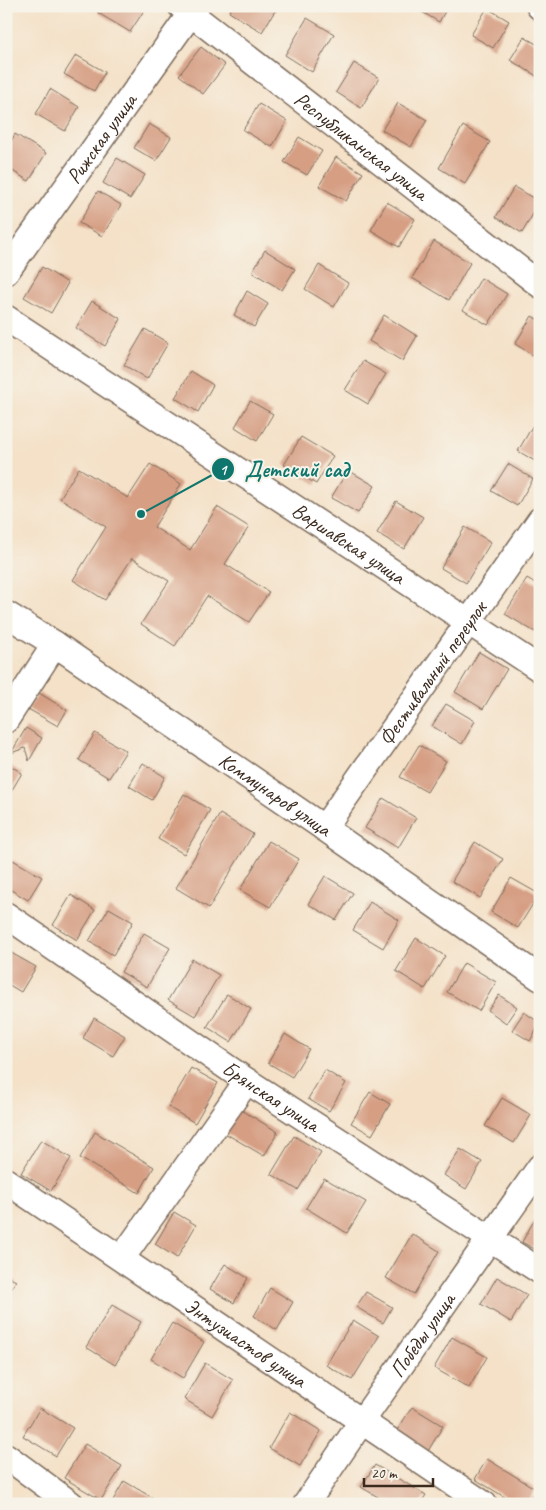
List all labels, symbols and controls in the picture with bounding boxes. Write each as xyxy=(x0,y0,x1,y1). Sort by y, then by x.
street label: Республиканская улица xyxy=(289,86,435,207)
street label: Рижская улица xyxy=(61,87,144,188)
callout: Детский сад xyxy=(210,451,359,488)
text: Детский сад xyxy=(245,456,351,484)
text: 1 xyxy=(220,461,229,480)
street label: Варшавская улица xyxy=(287,497,412,591)
street label: Фестивальный переулок xyxy=(373,594,493,750)
street label: Коммунаров улица xyxy=(214,747,338,843)
street label: Брянская улица xyxy=(217,1055,326,1139)
street label: Победы улица xyxy=(384,1286,462,1382)
street label: Энтузиастов улица xyxy=(180,1292,313,1394)
scale bar xyxy=(364,1455,432,1487)
text: 20 m xyxy=(371,1464,398,1483)

